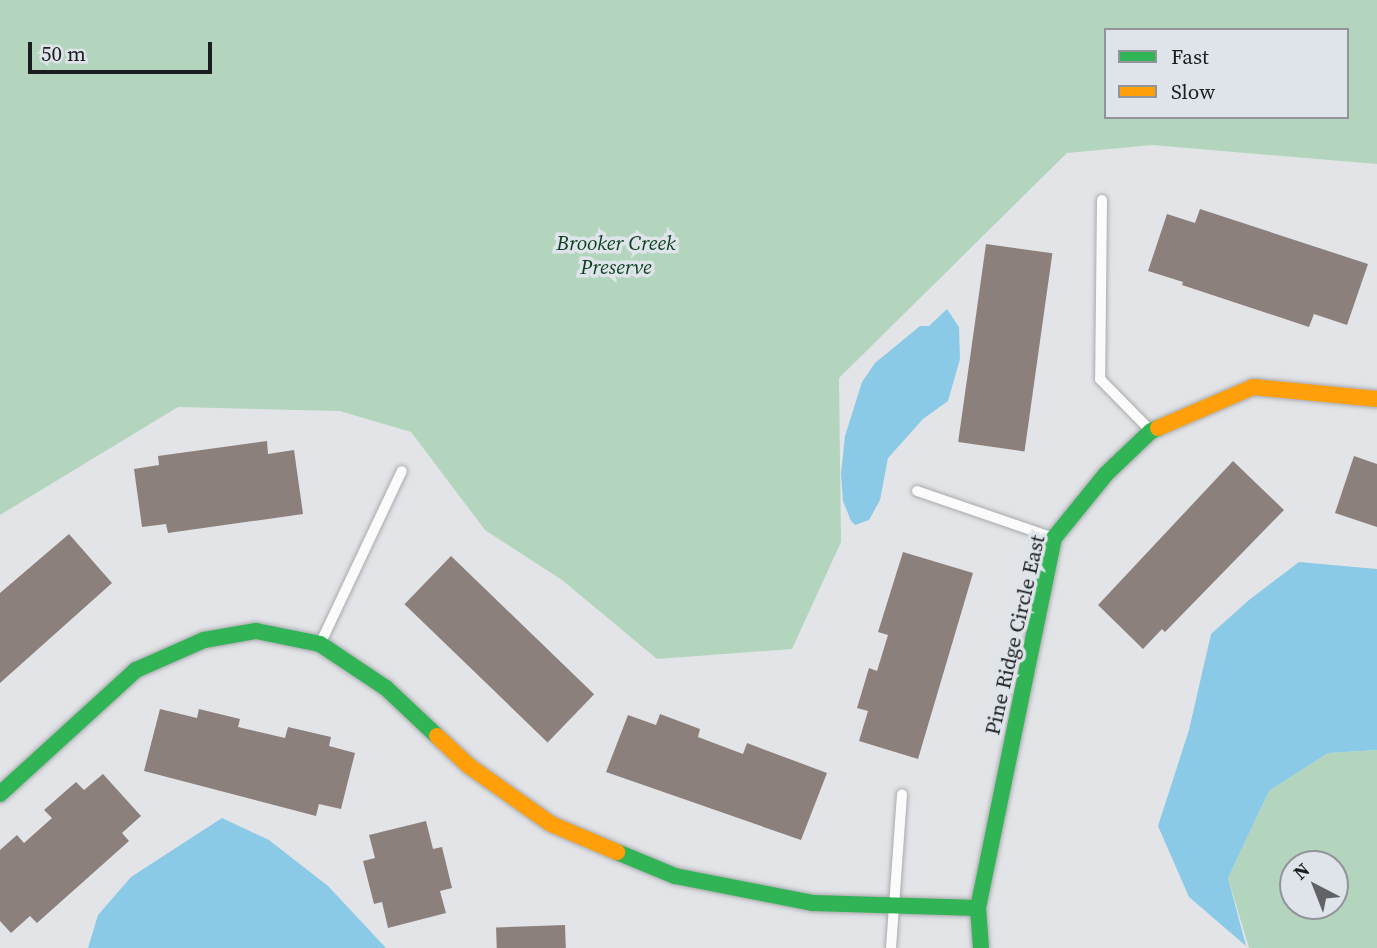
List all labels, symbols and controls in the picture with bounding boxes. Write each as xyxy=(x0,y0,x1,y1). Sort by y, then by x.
scale bar xyxy=(32,28,215,72)
legend xyxy=(1104,28,1349,119)
text: 50 m xyxy=(41,39,86,68)
text: Fast xyxy=(1171,42,1209,71)
text: Slow xyxy=(1171,77,1215,106)
park label: Brooker Creek Preserve xyxy=(556,230,676,280)
street label: Pine Ridge Circle East xyxy=(980,533,1050,737)
north arrow xyxy=(1279,850,1349,920)
text: N xyxy=(1287,857,1315,885)

